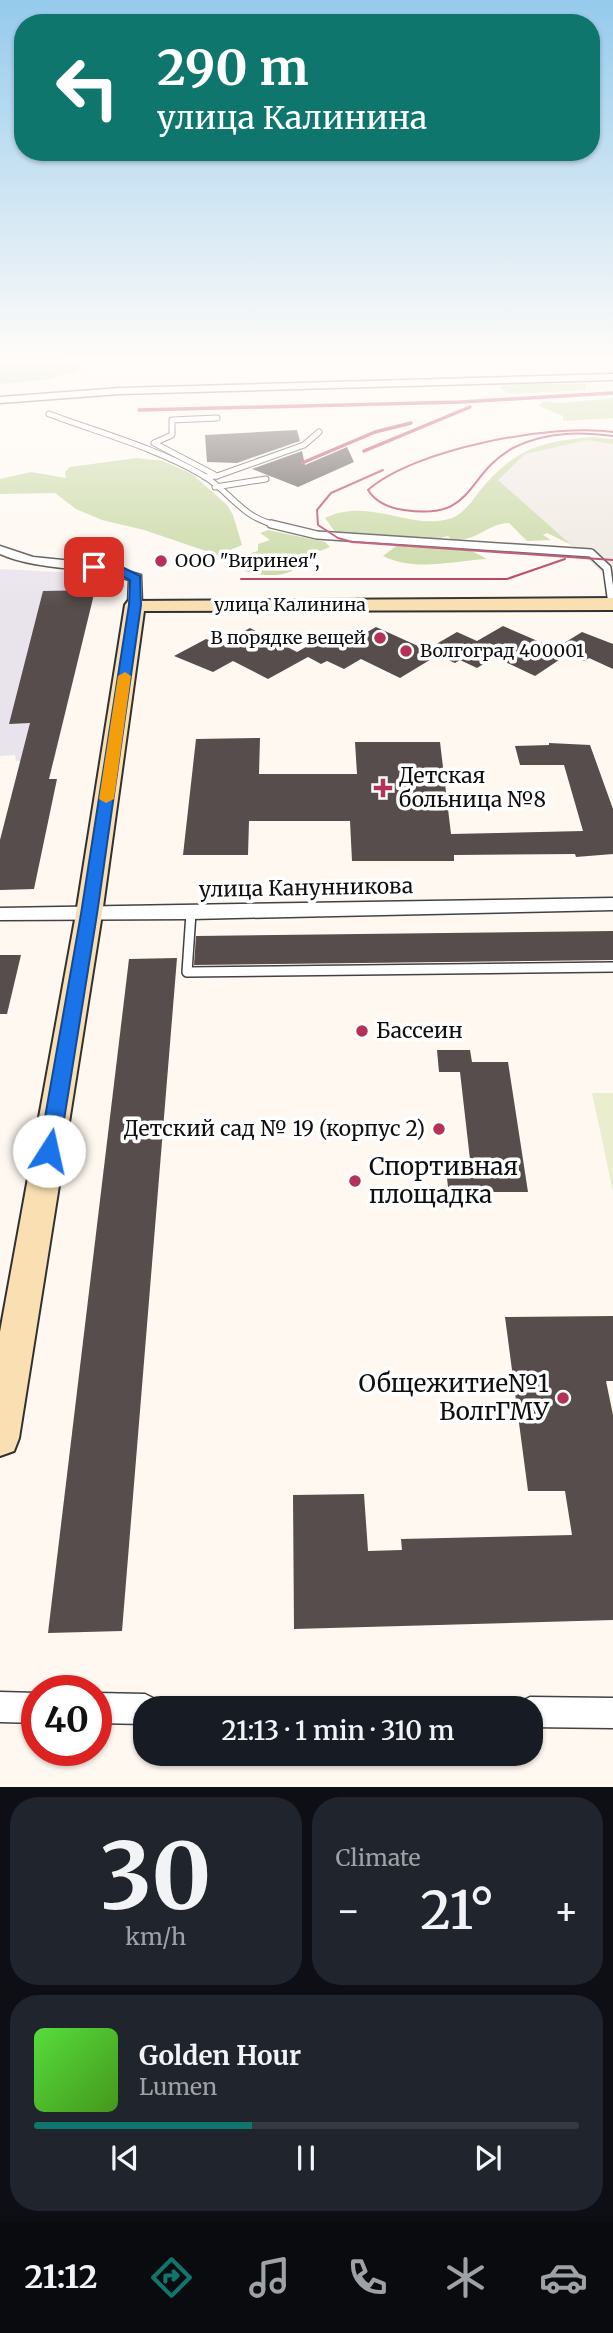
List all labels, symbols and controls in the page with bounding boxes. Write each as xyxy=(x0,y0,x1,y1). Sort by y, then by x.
text: 290 m xyxy=(157,37,309,98)
icon: left xyxy=(42,42,133,133)
text: улица Калинина xyxy=(157,98,427,138)
pin xyxy=(64,537,124,597)
icon: arrive xyxy=(75,548,113,586)
place label: ООО "Виринея", xyxy=(175,549,320,572)
marker: ООО "Виринея", xyxy=(153,553,169,569)
street label: улица Калинина xyxy=(214,593,366,616)
place label: В порядке вещей xyxy=(210,626,366,649)
marker: В порядке вещей xyxy=(372,630,388,646)
place label: Волгоград 400001 xyxy=(420,639,584,662)
marker: Волгоград 400001 xyxy=(398,643,414,659)
place label: Детская больница №8 xyxy=(399,762,546,813)
marker: Детская больница №8 xyxy=(373,778,393,798)
street label: улица Канунникова xyxy=(199,872,413,903)
place label: Бассеин xyxy=(376,1017,463,1044)
marker: Бассеин xyxy=(354,1023,370,1039)
position arrow xyxy=(12,1114,86,1188)
place label: Детский сад № 19 (корпус 2) xyxy=(124,1115,425,1142)
marker: Детский сад № 19 (корпус 2) xyxy=(431,1121,447,1137)
place label: Спортивная площадка xyxy=(369,1151,518,1210)
marker: Спортивная площадка xyxy=(347,1173,363,1189)
place label: Общежитие№1 ВолгГМУ xyxy=(359,1368,550,1427)
marker: Общежитие№1 ВолгГМУ xyxy=(555,1390,571,1406)
speed limit sign: 40 xyxy=(21,1675,112,1766)
text: 21:13 · 1 min · 310 m xyxy=(222,1714,454,1747)
text: 30 xyxy=(100,1819,211,1934)
text: Climate xyxy=(336,1843,421,1872)
text: 21° xyxy=(420,1878,494,1943)
text: − xyxy=(336,1887,361,1934)
text: + xyxy=(554,1887,579,1934)
text: km/h xyxy=(125,1922,186,1951)
text: Golden Hour xyxy=(139,2039,301,2072)
text: Lumen xyxy=(139,2072,217,2101)
icon: previous xyxy=(106,2139,144,2177)
icon: pause xyxy=(287,2139,325,2177)
icon: next xyxy=(469,2139,507,2177)
icon: directions xyxy=(147,2253,196,2302)
icon: music xyxy=(245,2253,294,2302)
icon: phone xyxy=(343,2253,392,2302)
icon: climate xyxy=(441,2253,490,2302)
icon: car xyxy=(539,2253,588,2302)
text: 21:12 xyxy=(25,2257,98,2297)

